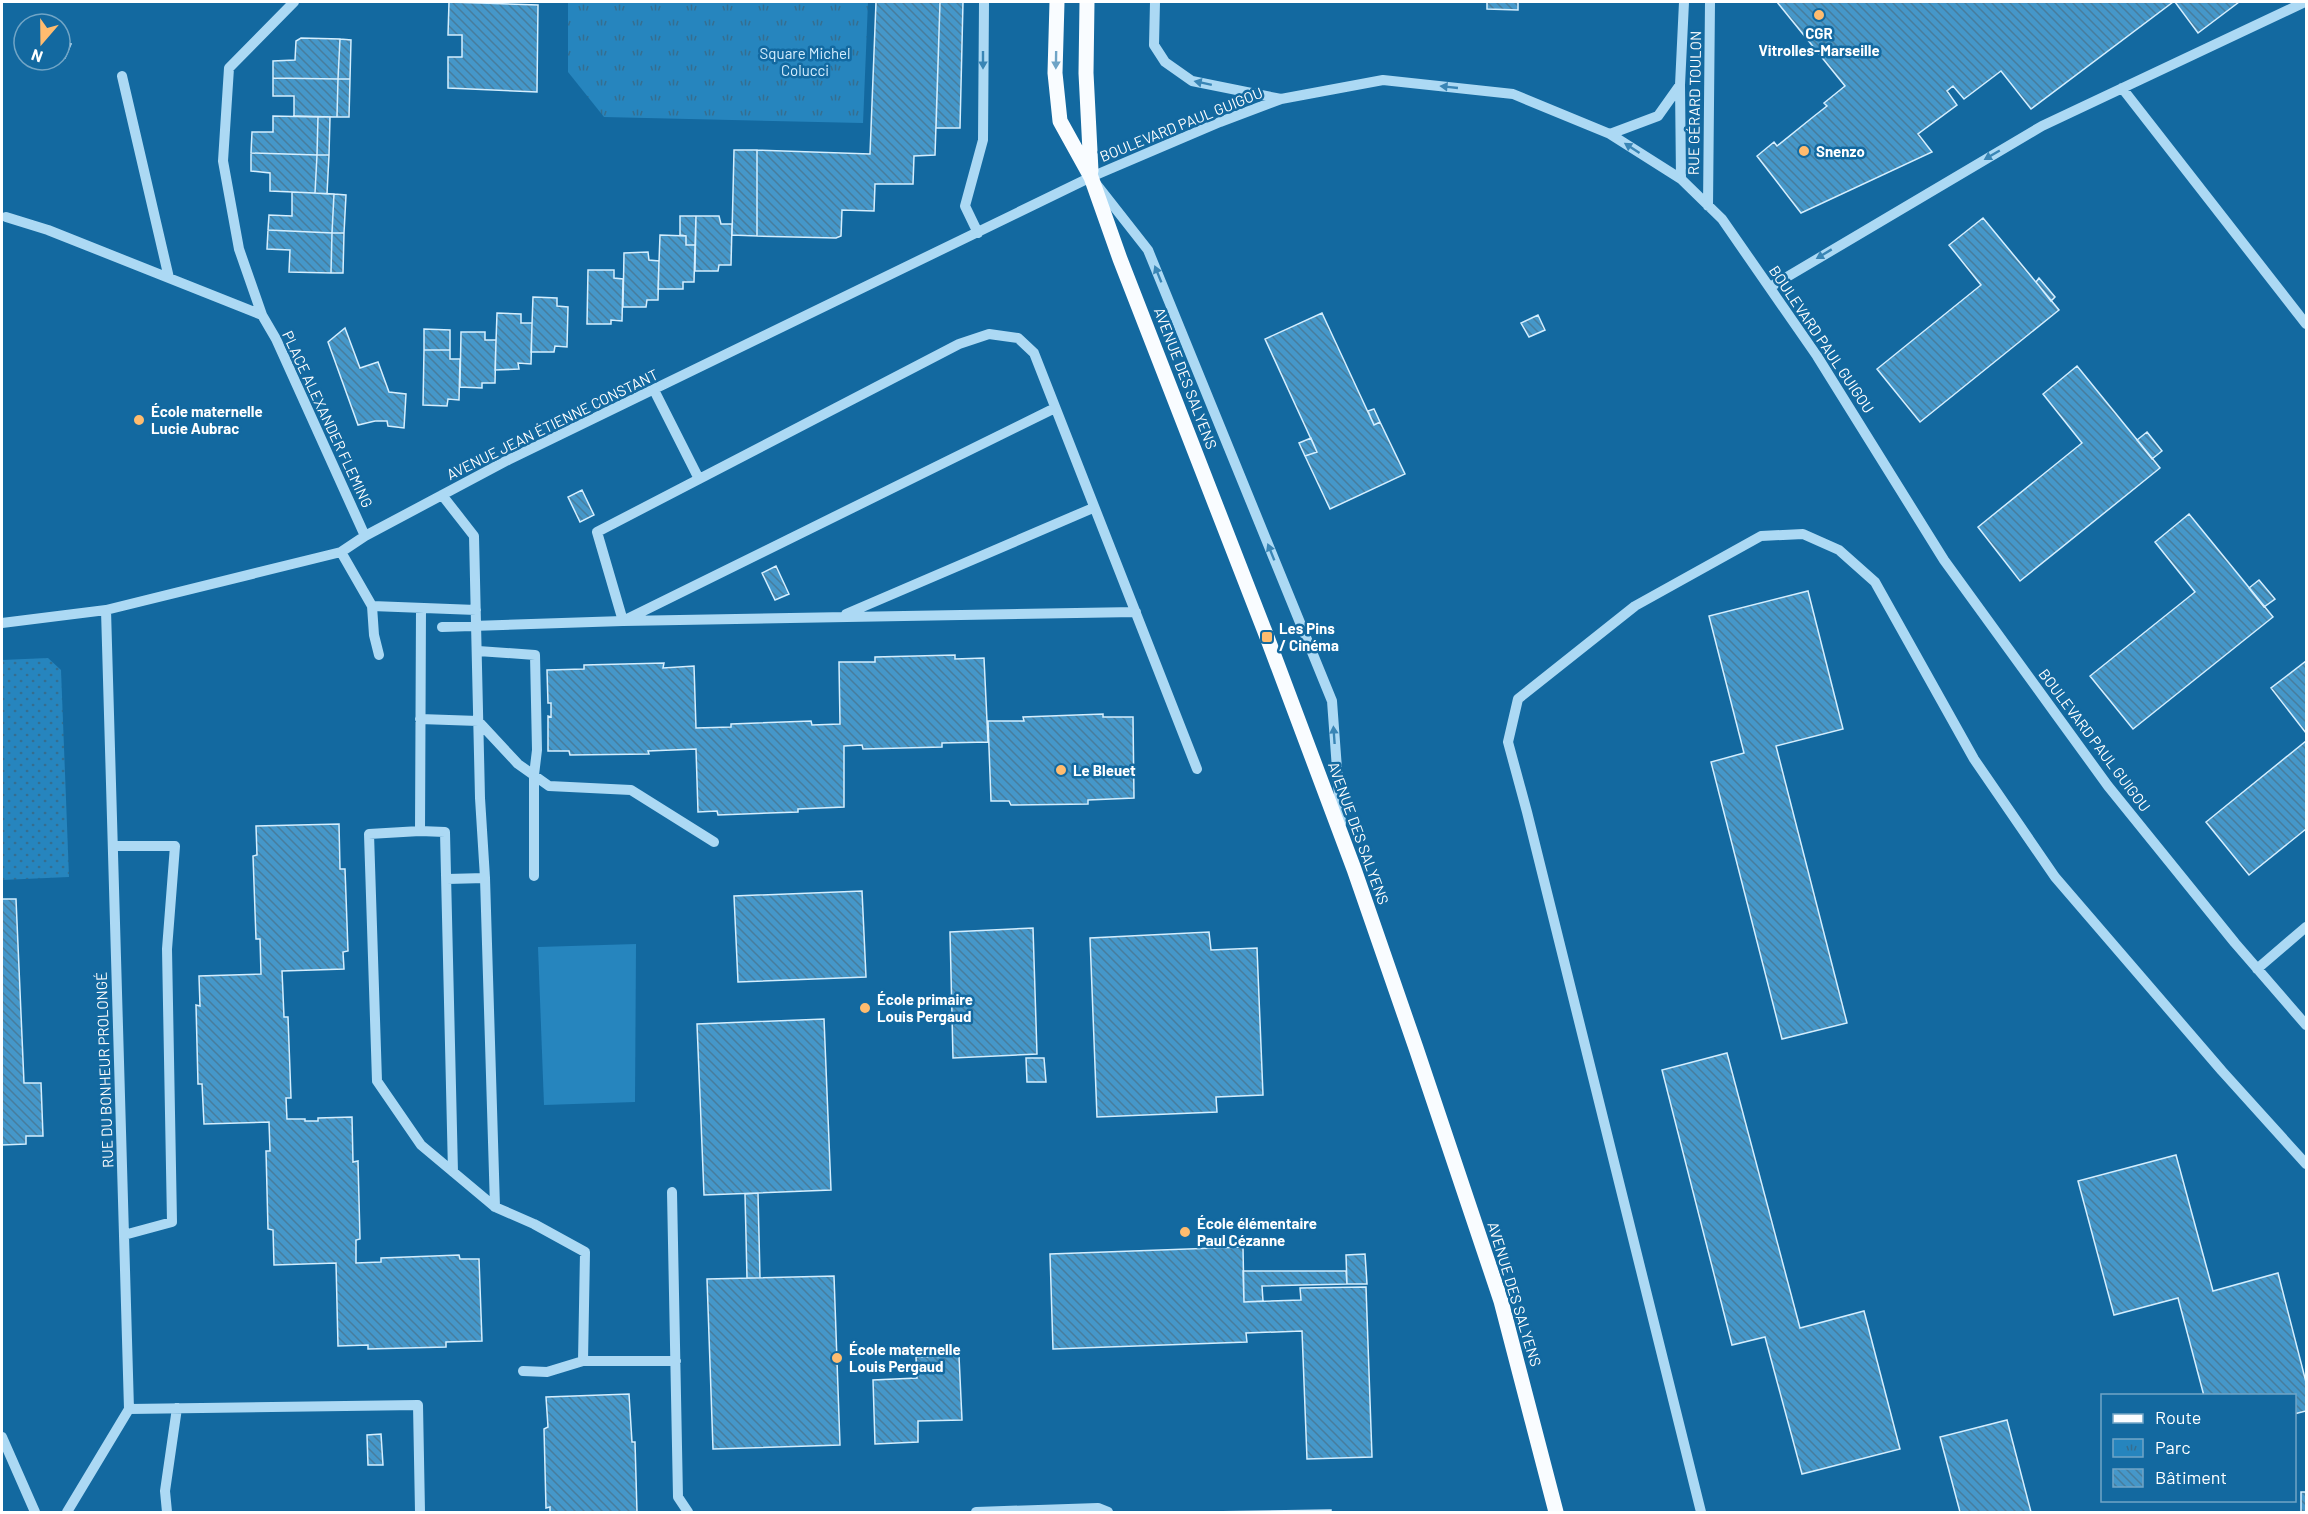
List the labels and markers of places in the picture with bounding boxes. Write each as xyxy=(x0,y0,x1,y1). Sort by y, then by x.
marker: CGR Vitrolles-Marseille xyxy=(1812,8,1826,22)
place label: CGR Vitrolles-Marseille xyxy=(1758,24,1880,59)
place label: Snenzo xyxy=(1816,142,1865,160)
marker: Snenzo xyxy=(1797,144,1811,158)
place label: École maternelle Lucie Aubrac xyxy=(151,402,263,437)
marker: École maternelle Lucie Aubrac xyxy=(132,413,146,427)
place label: Les Pins / Cinéma xyxy=(1279,619,1339,654)
marker: Les Pins / Cinéma xyxy=(1260,630,1274,644)
place label: Le Bleuet xyxy=(1073,761,1136,779)
marker: Le Bleuet xyxy=(1054,763,1068,777)
place label: École primaire Louis Pergaud xyxy=(877,990,973,1025)
marker: École primaire Louis Pergaud xyxy=(858,1001,872,1015)
place label: École élémentaire Paul Cézanne xyxy=(1197,1214,1317,1249)
marker: École élémentaire Paul Cézanne xyxy=(1178,1225,1192,1239)
place label: École maternelle Louis Pergaud xyxy=(849,1340,961,1375)
marker: École maternelle Louis Pergaud xyxy=(830,1351,844,1365)

